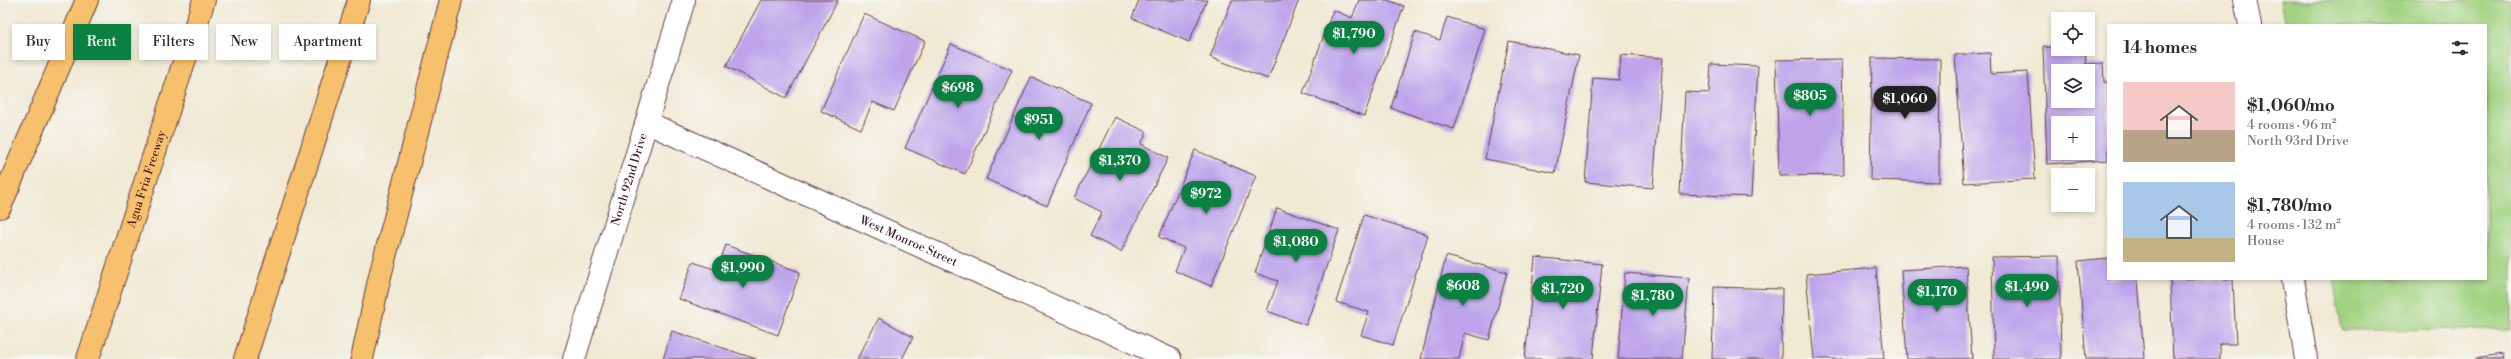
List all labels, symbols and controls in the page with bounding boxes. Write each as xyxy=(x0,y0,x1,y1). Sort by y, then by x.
map controls xyxy=(2051,12,2095,212)
button: locate xyxy=(2051,12,2095,56)
pin: $1,790 xyxy=(1321,21,1387,55)
chip: Buy xyxy=(12,24,65,60)
chip: Rent xyxy=(73,24,131,60)
chip: Filters xyxy=(139,24,208,60)
chip: New xyxy=(216,24,271,60)
chip: Apartment xyxy=(279,24,376,60)
text: $1,790 xyxy=(1332,26,1376,42)
text: 14 homes xyxy=(2123,37,2197,59)
icon: filters xyxy=(2449,37,2471,59)
button: layers xyxy=(2051,64,2095,108)
pin: $698 xyxy=(934,75,982,109)
text: $698 xyxy=(942,80,974,96)
pin: $805 xyxy=(1786,83,1834,117)
pin: $1,060 xyxy=(1872,86,1938,120)
text: $805 xyxy=(1793,88,1827,104)
text: $1,060 xyxy=(1882,91,1928,107)
text: $1,060/mo xyxy=(2247,95,2335,117)
icon: home xyxy=(2155,98,2203,146)
pin: $951 xyxy=(1015,107,1063,141)
text: $951 xyxy=(1024,112,1054,128)
button: + xyxy=(2051,116,2095,160)
text: 4 rooms · 96 m² xyxy=(2247,117,2336,133)
street label: Agua Fria Freeway xyxy=(123,129,169,231)
street label: North 92nd Drive xyxy=(608,131,650,227)
text: North 93rd Drive xyxy=(2247,133,2349,149)
pin: $1,370 xyxy=(1087,148,1153,182)
text: $1,370 xyxy=(1099,153,1141,169)
button: − xyxy=(2051,168,2095,212)
pin: $972 xyxy=(1182,181,1230,215)
text: $972 xyxy=(1190,186,1222,202)
text: $1,780/mo xyxy=(2247,195,2332,217)
icon: home xyxy=(2155,198,2203,246)
street label: West Monroe Street xyxy=(856,212,961,270)
text: 4 rooms · 132 m² xyxy=(2247,217,2341,233)
pin: $1,080 xyxy=(1263,229,1329,263)
text: House xyxy=(2247,233,2284,249)
text: $1,080 xyxy=(1273,234,1319,250)
pin: $1,990 xyxy=(710,255,776,289)
text: $1,990 xyxy=(721,260,765,276)
pin: $608 xyxy=(1439,273,1487,307)
pin: $1,490 xyxy=(1994,274,2060,308)
pin: $1,720 xyxy=(1530,276,1596,310)
text: $608 xyxy=(1446,278,1480,294)
pin: $1,170 xyxy=(1904,279,1970,313)
text: $1,490 xyxy=(2005,279,2049,295)
text: $1,720 xyxy=(1541,281,1585,297)
pin: $1,780 xyxy=(1620,283,1686,317)
text: $1,170 xyxy=(1917,284,1957,300)
text: $1,780 xyxy=(1631,288,1675,304)

